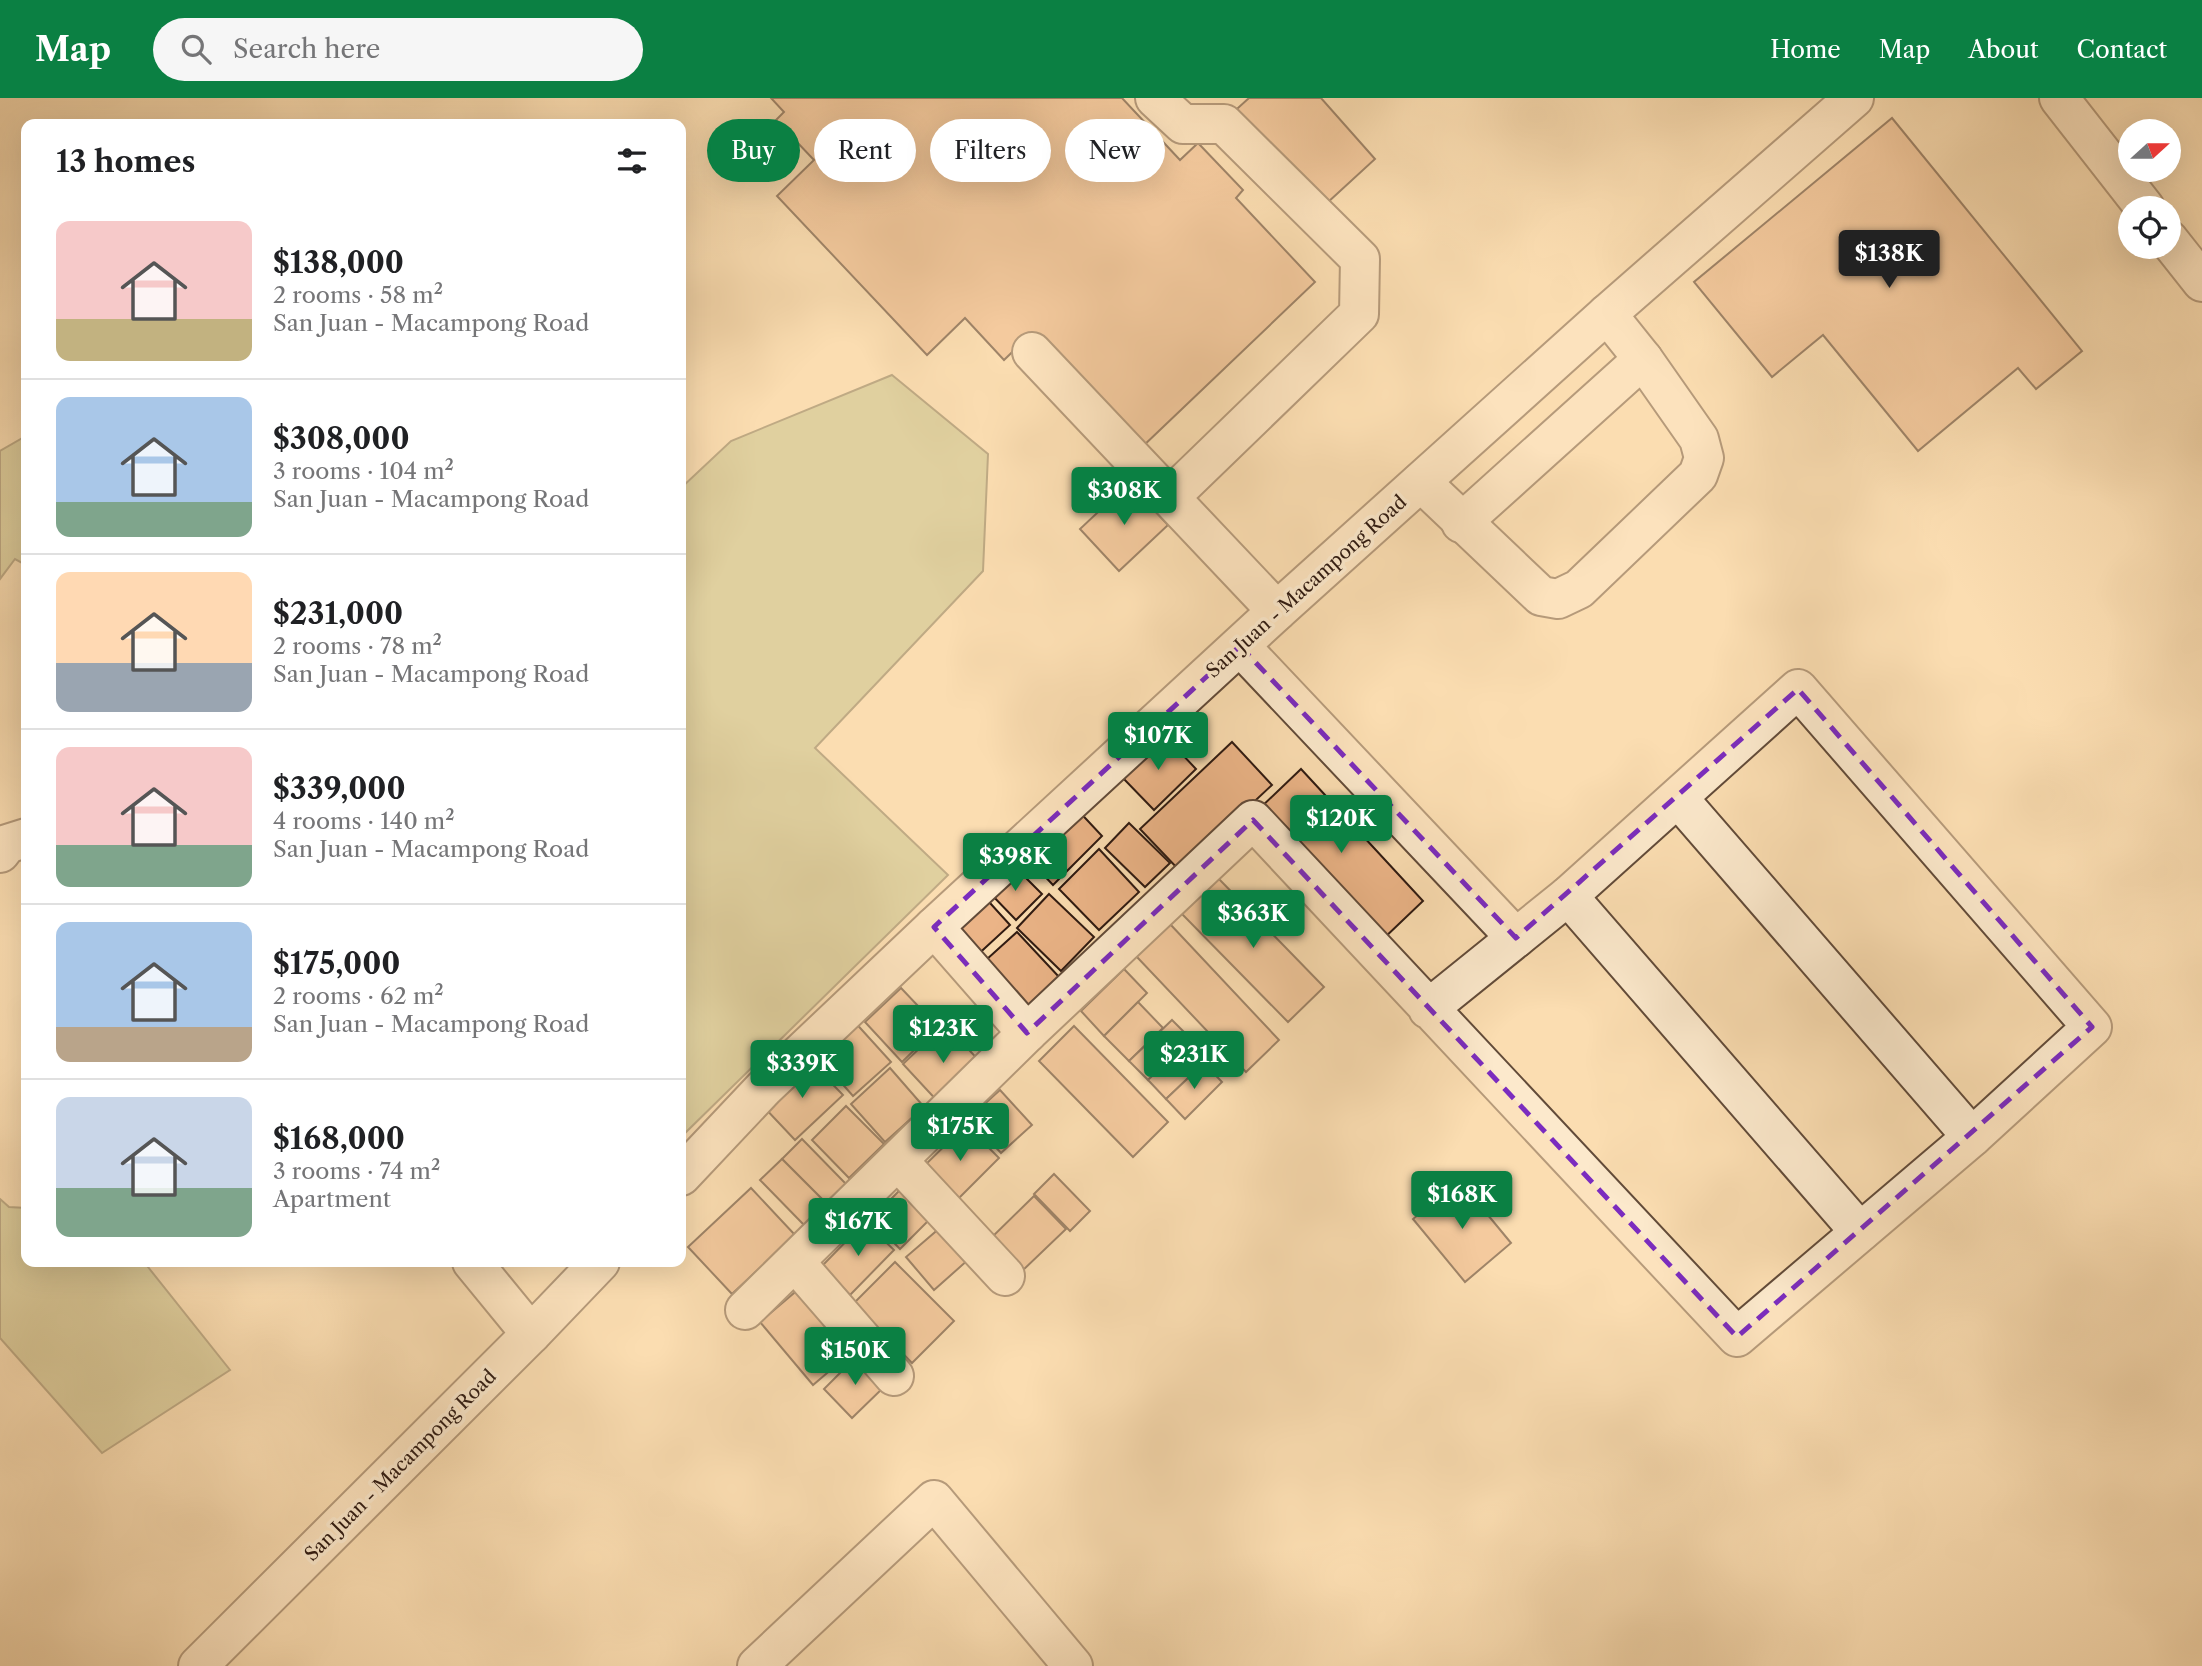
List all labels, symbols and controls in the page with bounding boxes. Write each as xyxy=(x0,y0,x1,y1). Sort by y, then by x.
search box xyxy=(153,18,643,81)
text: Map xyxy=(35,29,111,70)
icon: search xyxy=(177,30,215,68)
text: Search here xyxy=(233,33,380,65)
text: Home xyxy=(1770,35,1841,64)
text: Map xyxy=(1879,35,1930,64)
text: About xyxy=(1968,35,2039,64)
text: Contact xyxy=(2077,35,2167,64)
chip: Buy xyxy=(707,119,800,182)
chip: Rent xyxy=(814,119,916,182)
chip: Filters xyxy=(930,119,1051,182)
chip: New xyxy=(1065,119,1165,182)
north arrow xyxy=(2118,119,2180,182)
map controls xyxy=(2118,119,2181,259)
icon: filters xyxy=(613,142,651,180)
text: 13 homes xyxy=(56,143,195,180)
button: locate xyxy=(2118,196,2181,259)
pin: $138K xyxy=(1840,230,1938,290)
text: $138K xyxy=(1855,239,1923,267)
text: $138,000 xyxy=(273,244,404,281)
icon: home xyxy=(112,249,196,333)
text: 2 rooms · 58 m² xyxy=(273,281,443,309)
text: San Juan - Macampong Road xyxy=(273,309,589,337)
text: $308,000 xyxy=(273,420,410,457)
icon: home xyxy=(112,425,196,509)
text: 3 rooms · 104 m² xyxy=(273,457,454,485)
pin: $308K xyxy=(1075,468,1173,527)
text: $308K xyxy=(1087,476,1161,504)
text: San Juan - Macampong Road xyxy=(273,485,589,513)
street label: San Juan - Macampong Road xyxy=(1202,490,1411,682)
text: $231,000 xyxy=(273,595,403,632)
icon: home xyxy=(112,600,196,684)
text: 2 rooms · 78 m² xyxy=(273,632,442,660)
text: San Juan - Macampong Road xyxy=(273,660,589,688)
pin: $107K xyxy=(1109,712,1207,772)
text: $107K xyxy=(1124,721,1192,749)
text: $339,000 xyxy=(273,770,406,807)
icon: home xyxy=(112,775,196,859)
pin: $120K xyxy=(1292,796,1390,855)
text: $120K xyxy=(1306,804,1376,832)
text: 4 rooms · 140 m² xyxy=(273,807,455,835)
pin: $398K xyxy=(966,834,1064,893)
text: San Juan - Macampong Road xyxy=(273,835,589,863)
text: $398K xyxy=(979,842,1051,870)
pin: $363K xyxy=(1204,890,1302,950)
text: $363K xyxy=(1218,899,1288,927)
text: $175,000 xyxy=(273,945,400,982)
icon: home xyxy=(112,950,196,1034)
text: 2 rooms · 62 m² xyxy=(273,982,444,1010)
pin: $123K xyxy=(894,1006,992,1065)
text: San Juan - Macampong Road xyxy=(273,1010,589,1038)
text: $123K xyxy=(909,1014,977,1042)
pin: $231K xyxy=(1145,1032,1243,1091)
pin: $339K xyxy=(753,1040,851,1100)
text: $231K xyxy=(1160,1040,1228,1068)
text: $339K xyxy=(767,1049,837,1077)
pin: $175K xyxy=(911,1104,1009,1163)
text: $175K xyxy=(927,1112,993,1140)
text: $168,000 xyxy=(273,1120,405,1157)
icon: home xyxy=(112,1125,196,1209)
text: 3 rooms · 74 m² xyxy=(273,1157,440,1185)
pin: $168K xyxy=(1413,1172,1511,1231)
text: $168K xyxy=(1427,1180,1497,1208)
text: Apartment xyxy=(273,1185,391,1213)
pin: $167K xyxy=(809,1198,907,1258)
text: $167K xyxy=(824,1207,892,1235)
pin: $150K xyxy=(806,1328,904,1387)
text: $150K xyxy=(821,1336,889,1364)
street label: San Juan - Macampong Road xyxy=(300,1365,501,1566)

